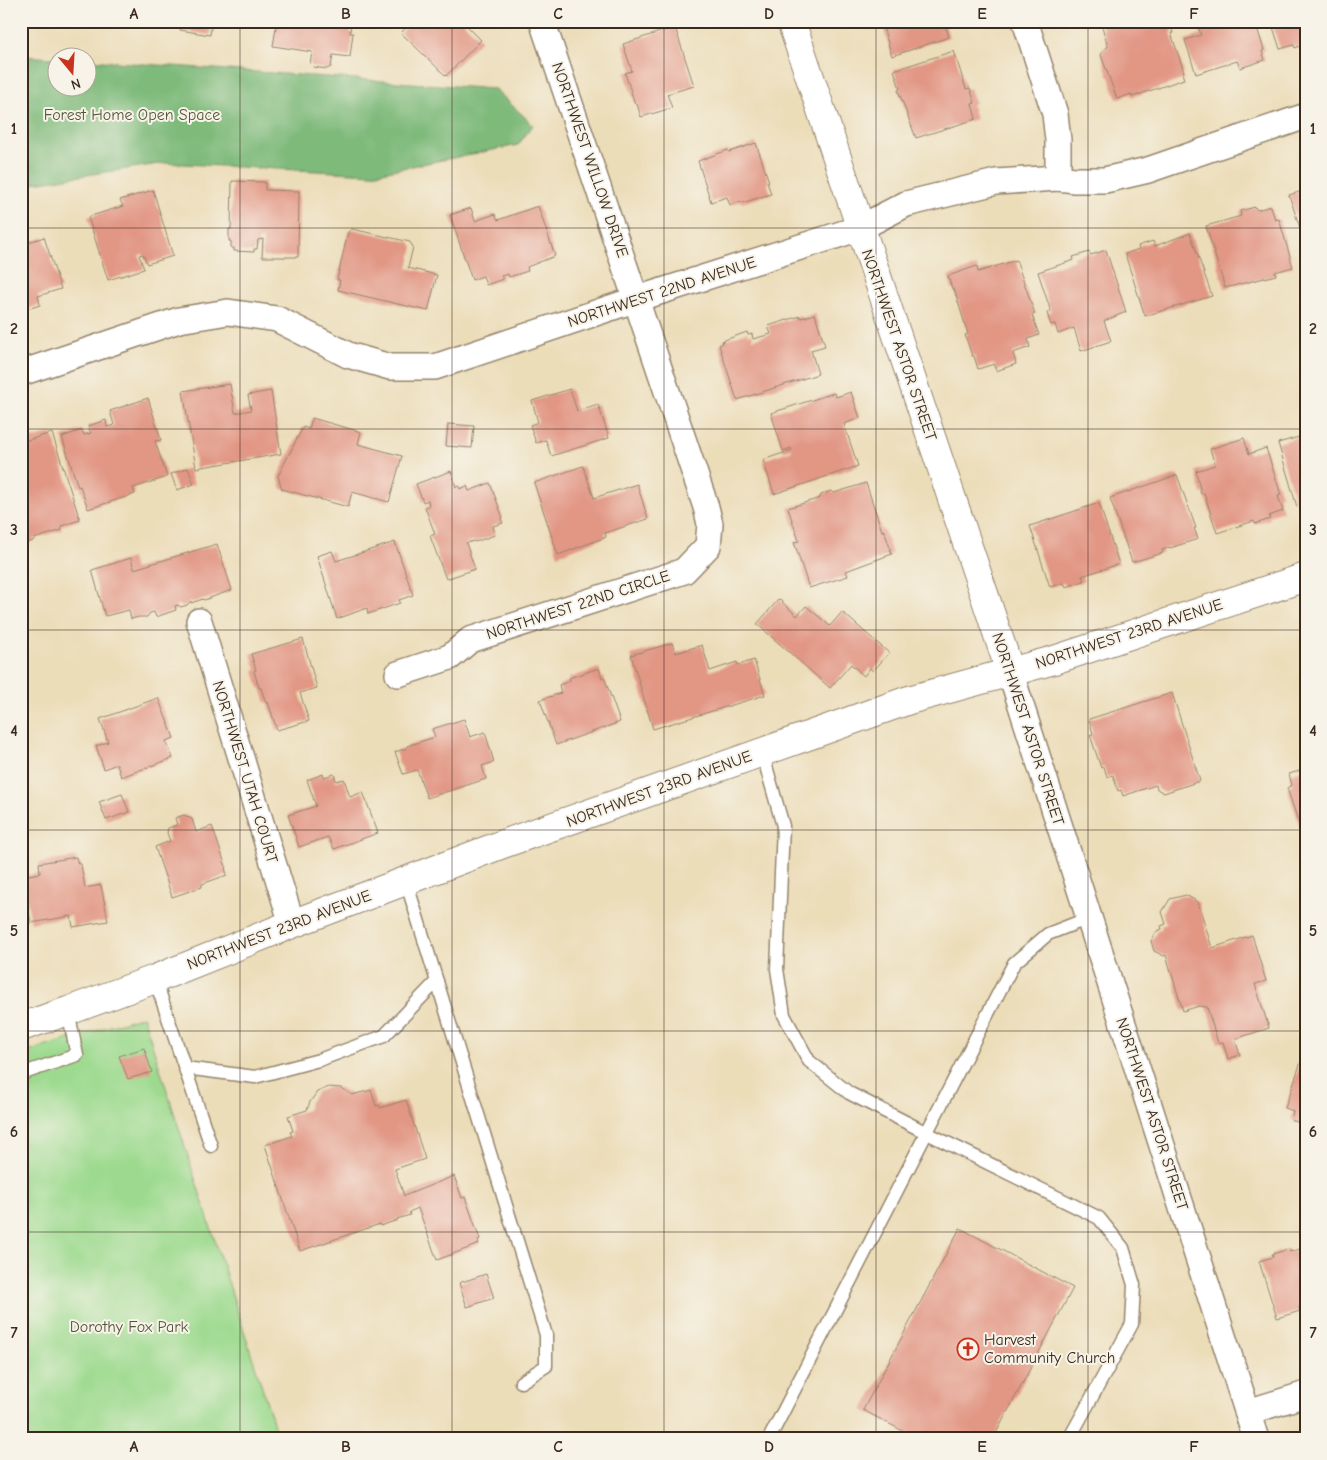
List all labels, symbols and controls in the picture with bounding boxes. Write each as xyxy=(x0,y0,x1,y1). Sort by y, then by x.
text: A xyxy=(130,5,139,23)
text: B xyxy=(341,5,351,23)
text: C xyxy=(553,5,563,23)
text: D xyxy=(764,5,774,23)
text: E xyxy=(977,5,987,23)
text: F xyxy=(1189,5,1199,23)
north arrow xyxy=(48,48,98,98)
street label: NORTHWEST WILLOW DRIVE xyxy=(548,60,632,260)
text: N xyxy=(69,74,83,93)
park label: Forest Home Open Space xyxy=(44,106,220,124)
text: 1 xyxy=(11,120,17,138)
text: 1 xyxy=(1310,120,1316,138)
street label: NORTHWEST ASTOR STREET xyxy=(858,247,941,444)
street label: NORTHWEST 22ND AVENUE xyxy=(566,253,759,331)
text: 2 xyxy=(10,320,18,338)
text: 2 xyxy=(1309,320,1317,338)
text: 3 xyxy=(10,521,18,539)
text: 3 xyxy=(1309,521,1317,539)
street label: NORTHWEST 22ND CIRCLE xyxy=(484,567,672,643)
street label: NORTHWEST 23RD AVENUE xyxy=(1033,595,1225,673)
street label: NORTHWEST ASTOR STREET xyxy=(988,630,1068,828)
street label: NORTHWEST UTAH COURT xyxy=(209,679,282,866)
text: 4 xyxy=(10,722,18,740)
text: 4 xyxy=(1309,722,1317,740)
street label: NORTHWEST 23RD AVENUE xyxy=(564,747,754,831)
street label: NORTHWEST 23RD AVENUE xyxy=(184,886,374,973)
text: 5 xyxy=(10,922,18,940)
text: 5 xyxy=(1309,922,1317,940)
street label: NORTHWEST ASTOR STREET xyxy=(1112,1015,1192,1213)
text: 6 xyxy=(10,1123,18,1141)
text: 6 xyxy=(1309,1123,1317,1141)
park label: Dorothy Fox Park xyxy=(70,1318,189,1336)
text: 7 xyxy=(10,1324,18,1342)
text: 7 xyxy=(1309,1324,1317,1342)
place label: Harvest Community Church xyxy=(984,1331,1115,1367)
church icon: Harvest Community Church xyxy=(956,1337,980,1361)
text: A xyxy=(130,1438,139,1456)
text: B xyxy=(341,1438,351,1456)
text: C xyxy=(553,1438,563,1456)
text: D xyxy=(764,1438,774,1456)
text: E xyxy=(977,1438,987,1456)
text: F xyxy=(1189,1438,1199,1456)

